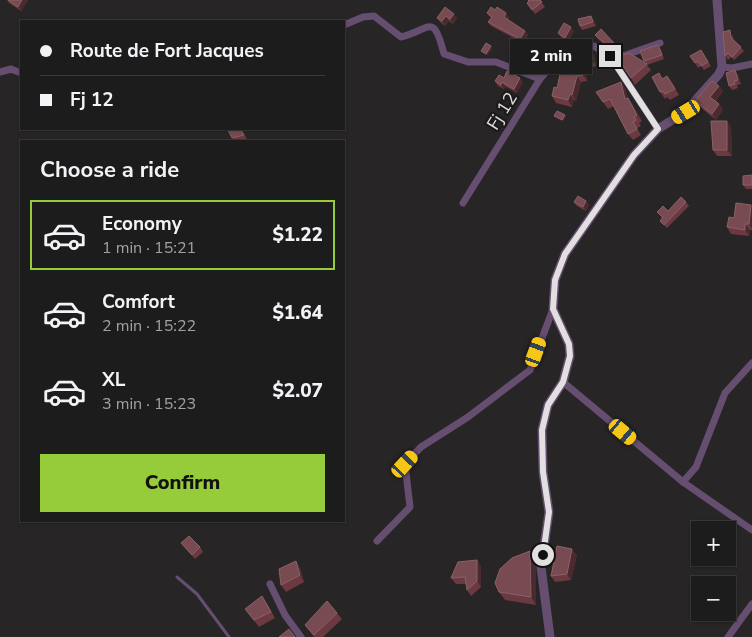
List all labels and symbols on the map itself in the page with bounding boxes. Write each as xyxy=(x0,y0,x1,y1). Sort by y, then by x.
callout: 2 min xyxy=(510,38,592,74)
route end xyxy=(599,45,621,67)
street label: Fj 12 xyxy=(481,88,523,134)
car xyxy=(669,98,702,126)
car xyxy=(523,335,548,369)
car xyxy=(606,417,639,447)
car xyxy=(389,448,420,480)
route start xyxy=(532,544,554,566)

